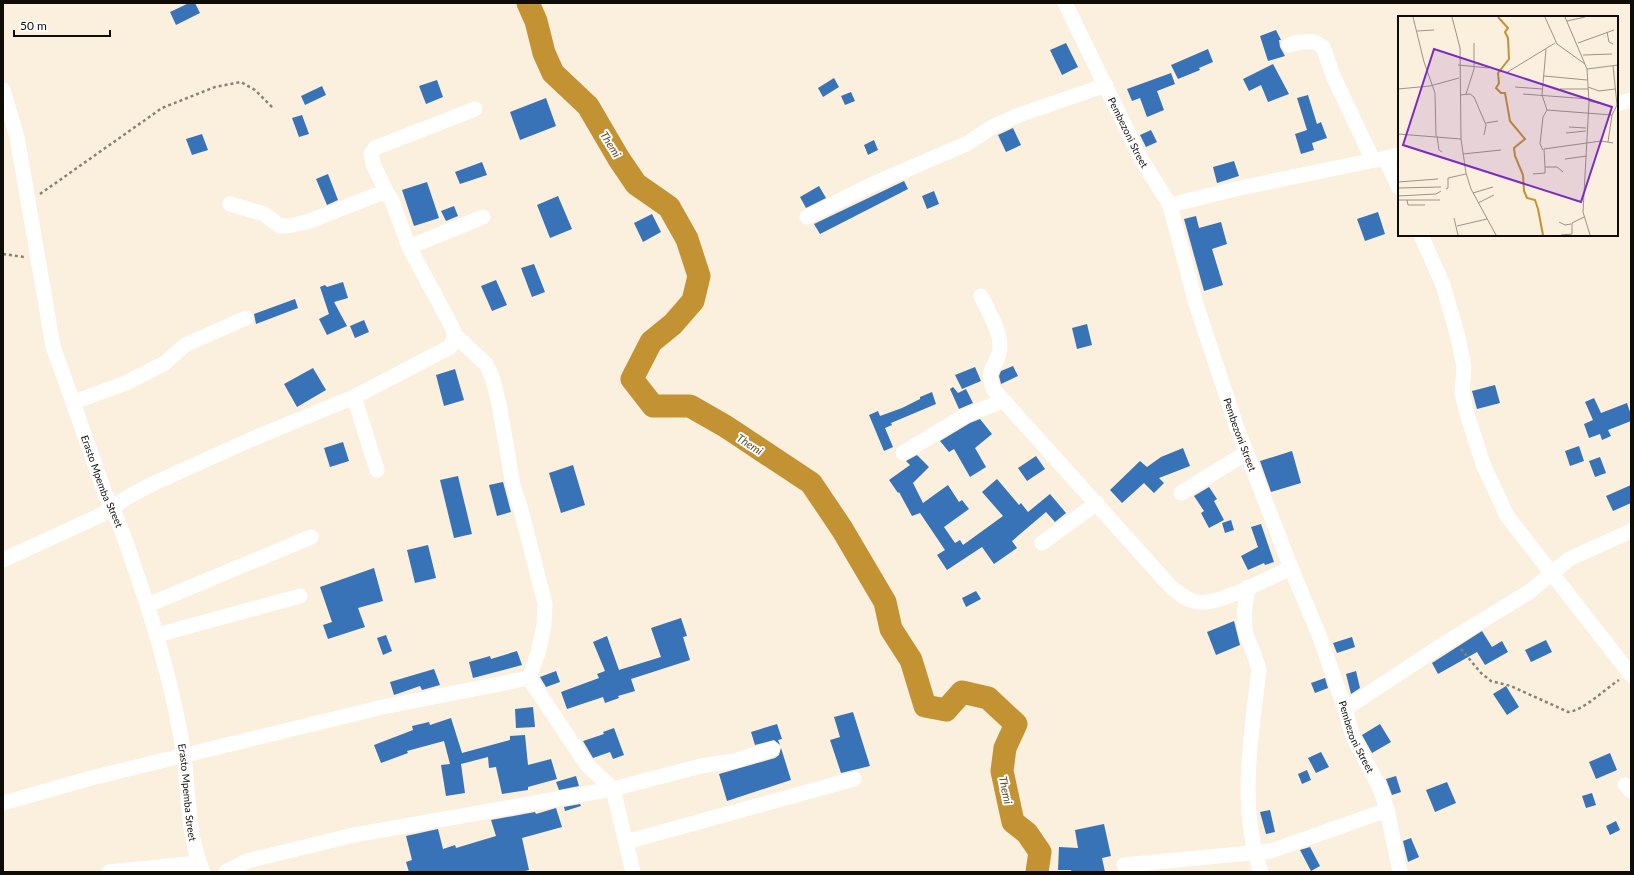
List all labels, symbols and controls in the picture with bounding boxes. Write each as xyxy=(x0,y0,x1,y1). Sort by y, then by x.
scale bar xyxy=(14,12,110,38)
inset map xyxy=(1398,16,1618,236)
text: 50 m xyxy=(20,18,47,33)
street label: Pembezoni Street xyxy=(1106,95,1151,170)
water label: Themi xyxy=(598,129,624,160)
street label: Pembezoni Street xyxy=(1221,396,1259,473)
water label: Themi xyxy=(735,431,766,457)
street label: Erasto Mpemba Street xyxy=(79,433,126,529)
street label: Pembezoni Street xyxy=(1337,699,1377,775)
street label: Erasto Mpemba Street xyxy=(176,743,199,843)
water label: Themi xyxy=(997,775,1015,806)

